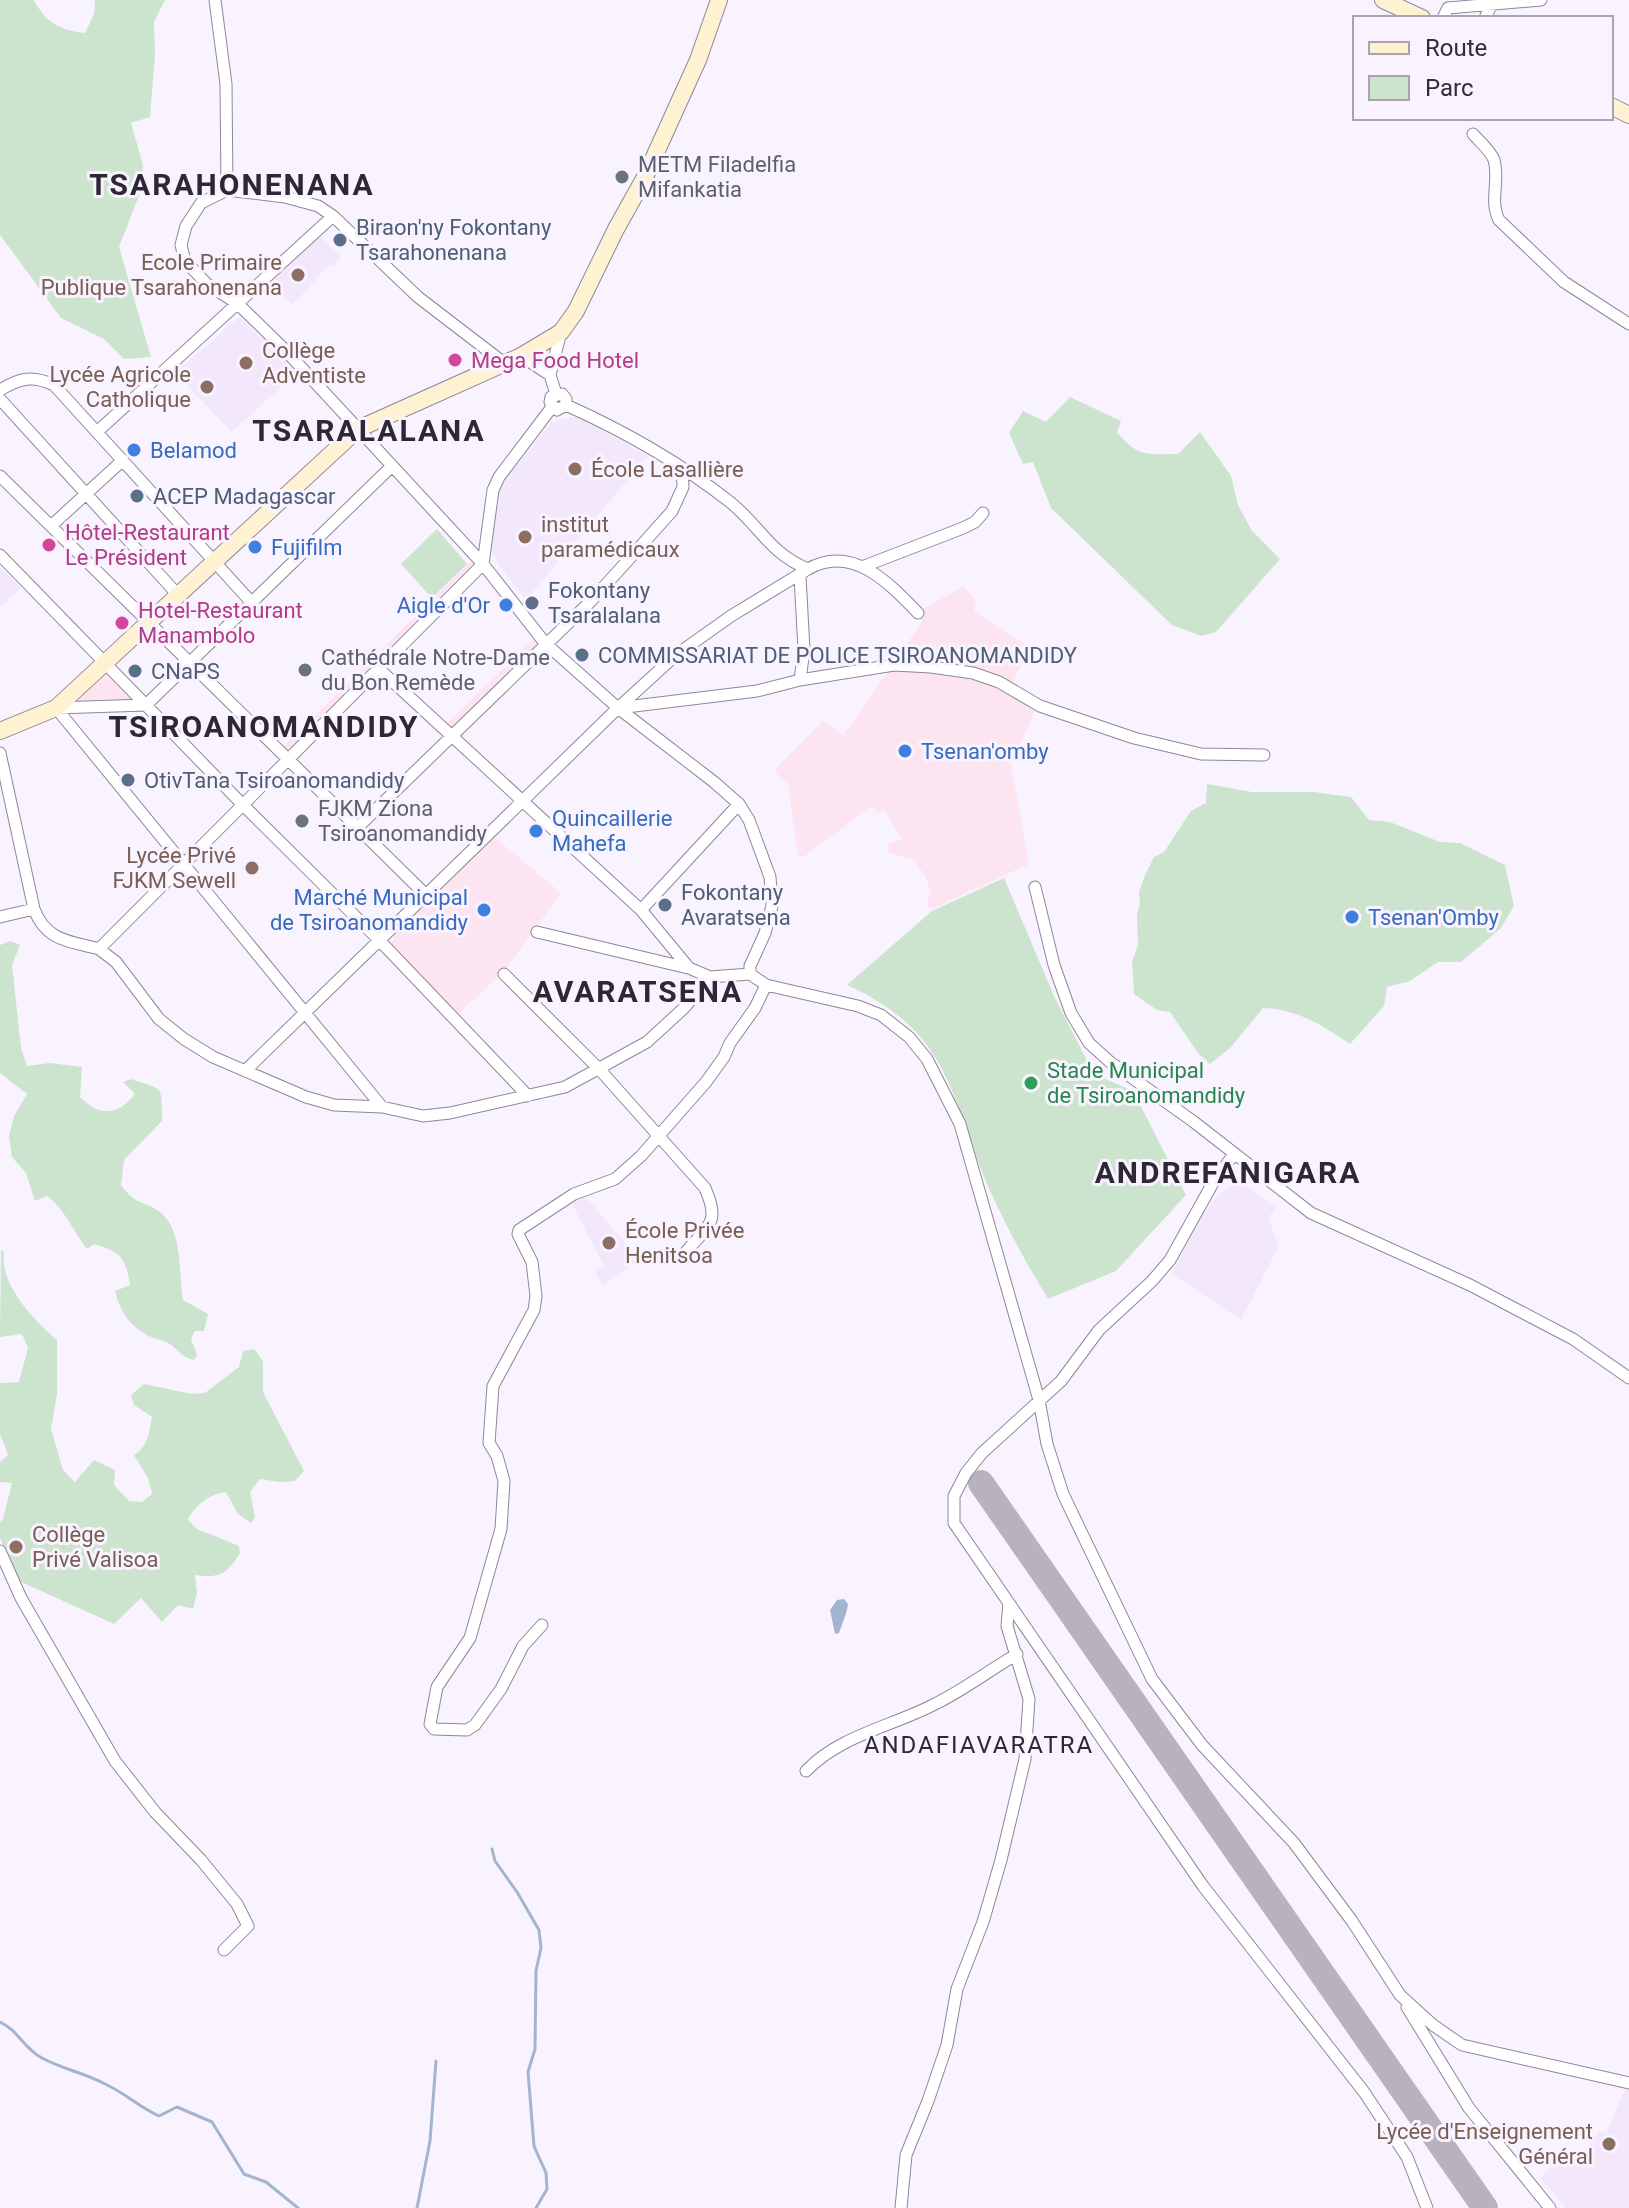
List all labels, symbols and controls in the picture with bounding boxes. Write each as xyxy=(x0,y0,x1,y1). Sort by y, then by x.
legend xyxy=(1353,16,1613,120)
text: Route xyxy=(1425,34,1487,62)
text: Parc xyxy=(1425,74,1474,102)
place label: METM Filadelfia Mifankatia xyxy=(638,152,796,202)
district label: TSARAHONENANA xyxy=(89,167,375,202)
marker: METM Filadelfia Mifankatia xyxy=(613,168,631,186)
place label: Biraon'ny Fokontany Tsarahonenana xyxy=(356,215,552,265)
marker: Biraon'ny Fokontany Tsarahonenana xyxy=(331,231,349,249)
place label: Ecole Primaire Publique Tsarahonenana xyxy=(41,250,282,300)
marker: Ecole Primaire Publique Tsarahonenana xyxy=(289,266,307,284)
place label: Collège Adventiste xyxy=(262,338,366,388)
place label: Mega Food Hotel xyxy=(471,348,639,373)
marker: Mega Food Hotel xyxy=(446,351,464,369)
marker: Collège Adventiste xyxy=(237,354,255,372)
place label: Lycée Agricole Catholique xyxy=(49,362,191,412)
marker: Lycée Agricole Catholique xyxy=(198,378,216,396)
district label: TSARALALANA xyxy=(252,413,486,448)
place label: Belamod xyxy=(150,438,237,463)
marker: Belamod xyxy=(125,441,143,459)
place label: École Lasallière xyxy=(591,457,744,482)
marker: École Lasallière xyxy=(566,460,584,478)
place label: ACEP Madagascar xyxy=(153,484,336,509)
marker: ACEP Madagascar xyxy=(128,487,146,505)
place label: institut paramédicaux xyxy=(541,512,680,562)
place label: Hôtel-Restaurant Le Président xyxy=(65,520,230,570)
marker: institut paramédicaux xyxy=(516,528,534,546)
place label: Fujifilm xyxy=(271,535,343,560)
marker: Hôtel-Restaurant Le Président xyxy=(40,536,58,554)
marker: Fujifilm xyxy=(246,538,264,556)
place label: Fokontany Tsaralalana xyxy=(548,578,661,628)
place label: Aigle d'Or xyxy=(397,593,491,618)
marker: Fokontany Tsaralalana xyxy=(523,594,541,612)
marker: Aigle d'Or xyxy=(497,596,515,614)
place label: Hotel-Restaurant Manambolo xyxy=(138,598,303,648)
marker: Hotel-Restaurant Manambolo xyxy=(113,614,131,632)
place label: COMMISSARIAT DE POLICE TSIROANOMANDIDY xyxy=(598,643,1078,668)
place label: Cathédrale Notre-Dame du Bon Remède xyxy=(321,645,550,695)
marker: COMMISSARIAT DE POLICE TSIROANOMANDIDY xyxy=(573,646,591,664)
place label: CNaPS xyxy=(151,659,220,684)
marker: Cathédrale Notre-Dame du Bon Remède xyxy=(296,661,314,679)
marker: CNaPS xyxy=(126,662,144,680)
district label: TSIROANOMANDIDY xyxy=(109,709,419,744)
place label: Tsenan'omby xyxy=(921,739,1049,764)
marker: Tsenan'omby xyxy=(896,742,914,760)
place label: OtivTana Tsiroanomandidy xyxy=(144,768,405,793)
marker: OtivTana Tsiroanomandidy xyxy=(119,771,137,789)
place label: FJKM Ziona Tsiroanomandidy xyxy=(318,796,488,846)
place label: Quincaillerie Mahefa xyxy=(552,806,672,856)
marker: FJKM Ziona Tsiroanomandidy xyxy=(293,812,311,830)
marker: Quincaillerie Mahefa xyxy=(527,822,545,840)
place label: Lycée Privé FJKM Sewell xyxy=(112,843,236,893)
marker: Lycée Privé FJKM Sewell xyxy=(243,859,261,877)
place label: Fokontany Avaratsena xyxy=(681,880,791,930)
place label: Marché Municipal de Tsiroanomandidy xyxy=(270,885,469,935)
marker: Fokontany Avaratsena xyxy=(656,896,674,914)
marker: Marché Municipal de Tsiroanomandidy xyxy=(475,901,493,919)
place label: Tsenan'Omby xyxy=(1368,905,1500,930)
marker: Tsenan'Omby xyxy=(1343,908,1361,926)
district label: AVARATSENA xyxy=(533,974,743,1009)
place label: Stade Municipal de Tsiroanomandidy xyxy=(1047,1058,1246,1108)
marker: Stade Municipal de Tsiroanomandidy xyxy=(1022,1074,1040,1092)
district label: ANDREFANIGARA xyxy=(1095,1155,1361,1190)
place label: École Privée Henitsoa xyxy=(625,1218,744,1268)
marker: École Privée Henitsoa xyxy=(600,1234,618,1252)
place label: Collège Privé Valisoa xyxy=(32,1522,158,1572)
marker: Collège Privé Valisoa xyxy=(7,1538,25,1556)
district label: ANDAFIAVARATRA xyxy=(864,1731,1094,1759)
place label: Lycée d'Enseignement Général xyxy=(1376,2119,1593,2169)
marker: Lycée d'Enseignement Général xyxy=(1600,2135,1618,2153)

